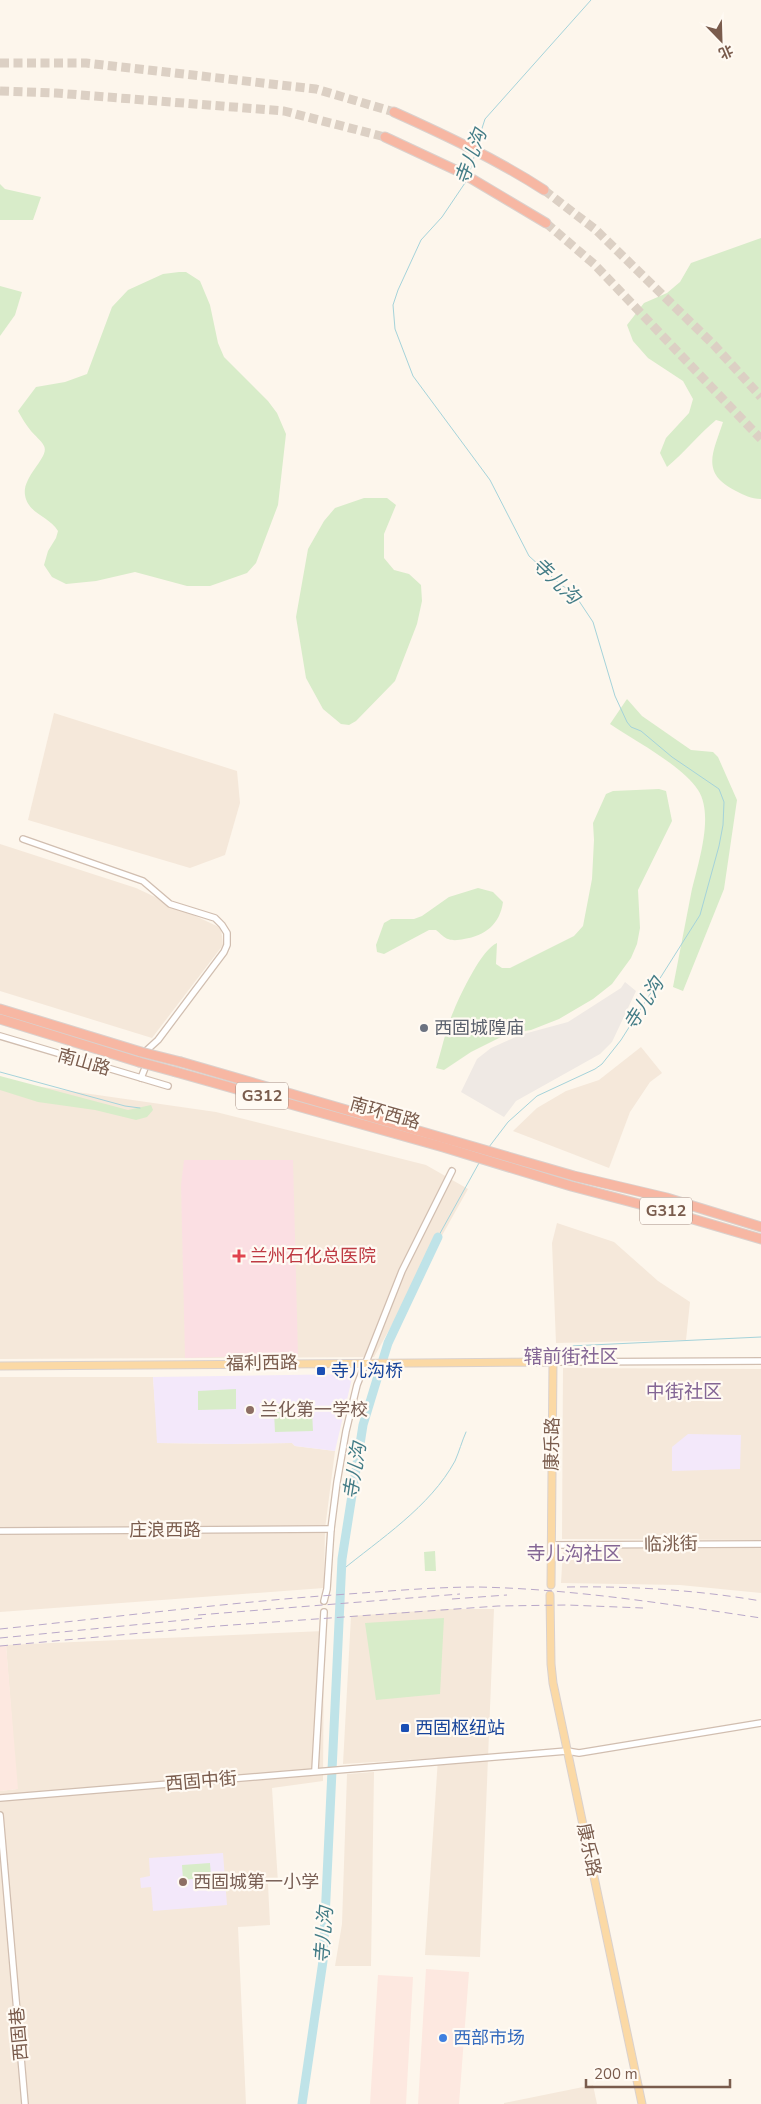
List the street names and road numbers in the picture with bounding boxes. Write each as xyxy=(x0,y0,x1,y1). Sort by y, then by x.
street label: 南山路 xyxy=(55,1043,113,1081)
road number: G312 xyxy=(236,1082,288,1110)
street label: 南环西路 xyxy=(347,1092,423,1134)
road number: G312 xyxy=(640,1198,692,1224)
street label: 福利西路 xyxy=(226,1350,298,1376)
street label: 康乐路 xyxy=(540,1417,564,1471)
street label: 庄浪西路 xyxy=(129,1518,201,1542)
street label: 临洮街 xyxy=(644,1532,698,1556)
street label: 西固中街 xyxy=(164,1766,238,1796)
street label: 康乐路 xyxy=(572,1821,606,1879)
street label: 西固巷 xyxy=(5,2006,33,2062)

